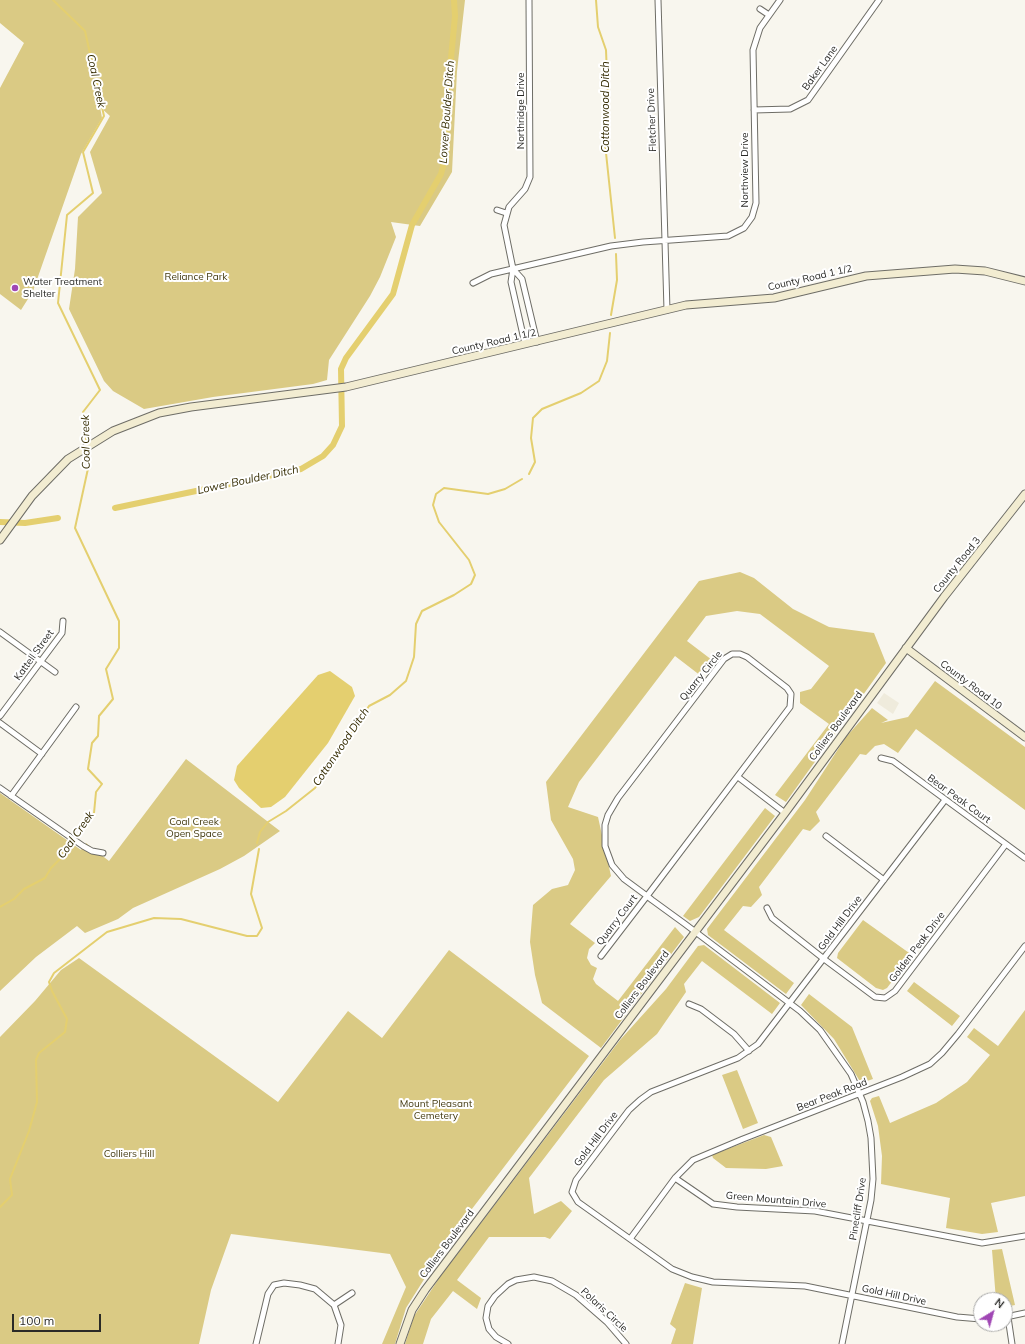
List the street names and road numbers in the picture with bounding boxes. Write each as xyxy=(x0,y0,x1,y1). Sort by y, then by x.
street label: Baker Lane xyxy=(800,43,840,93)
street label: Northridge Drive xyxy=(515,73,527,149)
street label: Fletcher Drive xyxy=(645,88,659,152)
street label: Northview Drive xyxy=(739,133,751,207)
street label: County Road 1 1/2 xyxy=(767,262,853,294)
street label: County Road 1 1/2 xyxy=(451,326,537,358)
street label: County Road 3 xyxy=(931,535,983,595)
street label: Kattell Street xyxy=(12,627,56,683)
street label: Quarry Circle xyxy=(677,649,725,703)
street label: County Road 10 xyxy=(938,658,1004,712)
street label: Colliers Boulevard xyxy=(807,689,865,763)
street label: Bear Peak Court xyxy=(925,772,993,826)
street label: Quarry Court xyxy=(594,892,640,948)
street label: Gold Hill Drive xyxy=(815,893,865,953)
street label: Golden Peak Drive xyxy=(887,909,947,985)
street label: Colliers Boulevard xyxy=(612,948,672,1022)
street label: Bear Peak Road xyxy=(795,1076,869,1114)
street label: Gold Hill Drive xyxy=(571,1109,621,1169)
street label: Pinecliff Drive xyxy=(847,1177,869,1241)
street label: Green Mountain Drive xyxy=(725,1190,827,1210)
street label: Colliers Boulevard xyxy=(417,1207,477,1281)
street label: Gold Hill Drive xyxy=(861,1282,927,1308)
street label: Polaris Circle xyxy=(578,1285,630,1335)

